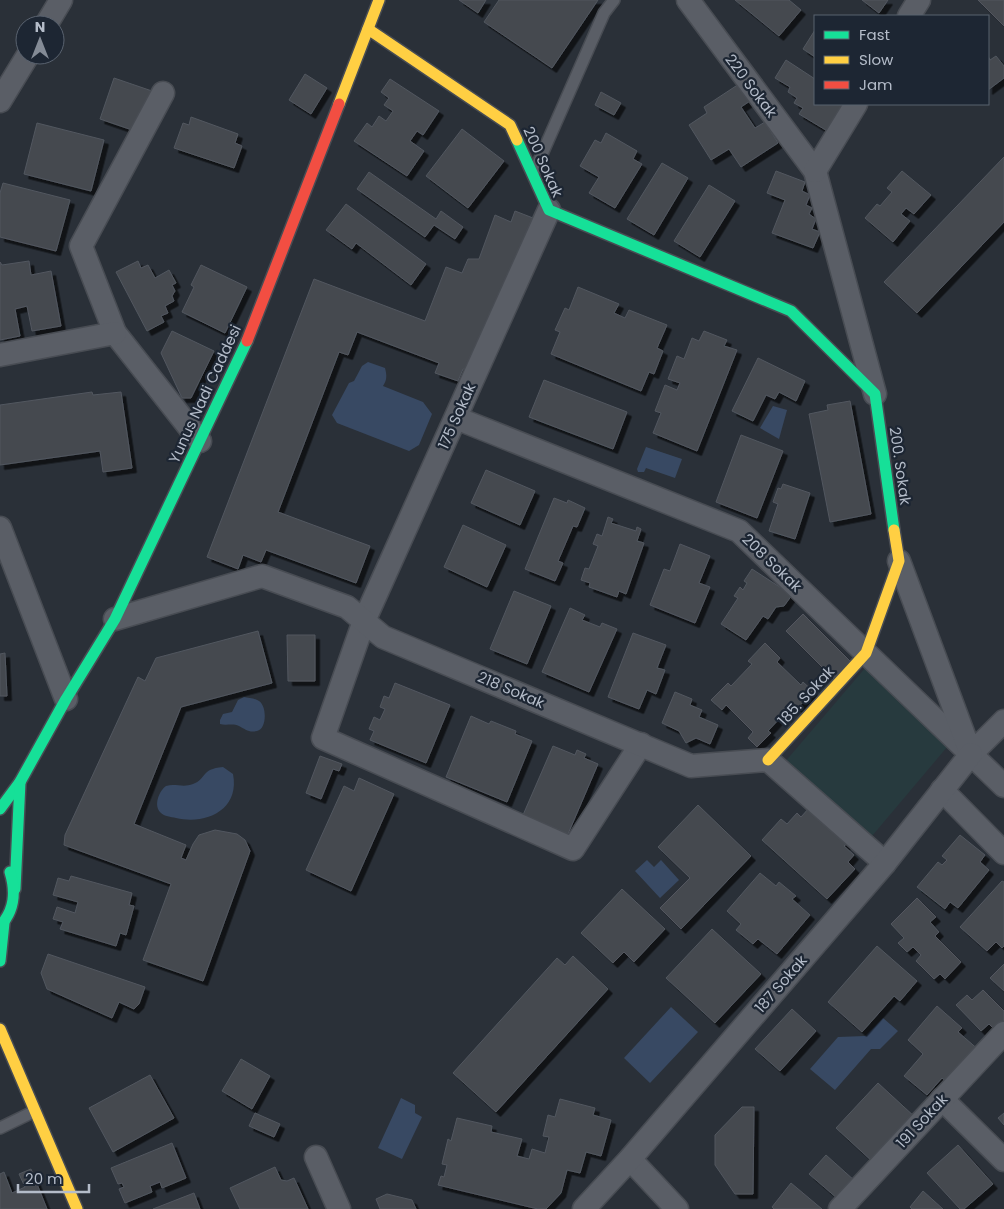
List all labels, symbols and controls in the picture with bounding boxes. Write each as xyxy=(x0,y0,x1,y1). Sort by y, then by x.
north arrow xyxy=(15,15,65,65)
legend xyxy=(814,15,989,105)
text: N xyxy=(35,17,45,37)
text: Fast xyxy=(859,24,890,45)
text: Slow xyxy=(859,49,894,70)
street label: 220 Sokak xyxy=(721,50,782,122)
text: Jam xyxy=(859,74,893,95)
street label: 200 Sokak xyxy=(519,123,569,201)
street label: Yunus Nadi Caddesi xyxy=(163,321,246,467)
street label: 175 Sokak xyxy=(433,379,481,452)
street label: 200. Sokak xyxy=(885,426,916,507)
street label: 208 Sokak xyxy=(738,529,807,597)
street label: 185. Sokak xyxy=(772,661,839,730)
street label: 218 Sokak xyxy=(474,666,548,713)
street label: 187 Sokak xyxy=(750,950,812,1017)
street label: 191 Sokak xyxy=(891,1089,952,1152)
scale bar xyxy=(18,1162,89,1194)
text: 20 m xyxy=(25,1168,63,1189)

